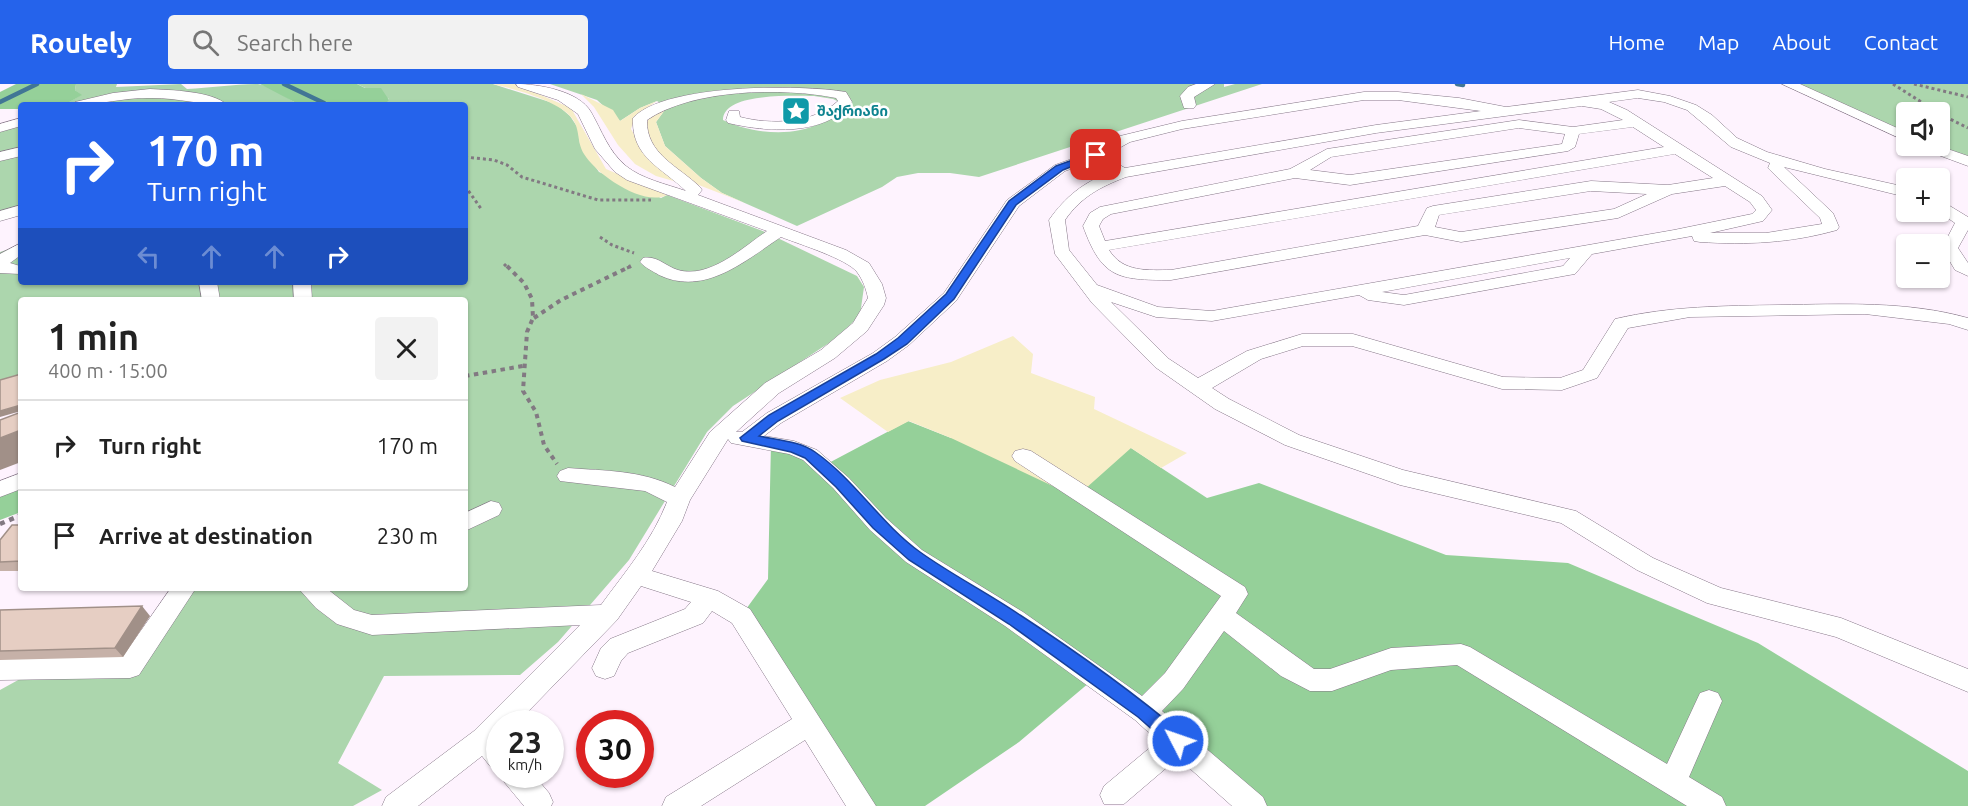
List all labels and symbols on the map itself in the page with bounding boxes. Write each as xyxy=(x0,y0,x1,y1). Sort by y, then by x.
place icon: შაქრიანი xyxy=(780,95,812,127)
place label: შაქრიანი xyxy=(817,103,888,120)
pin xyxy=(1070,129,1121,180)
position arrow xyxy=(1146,709,1210,773)
speed limit sign: 30 xyxy=(576,710,654,788)

